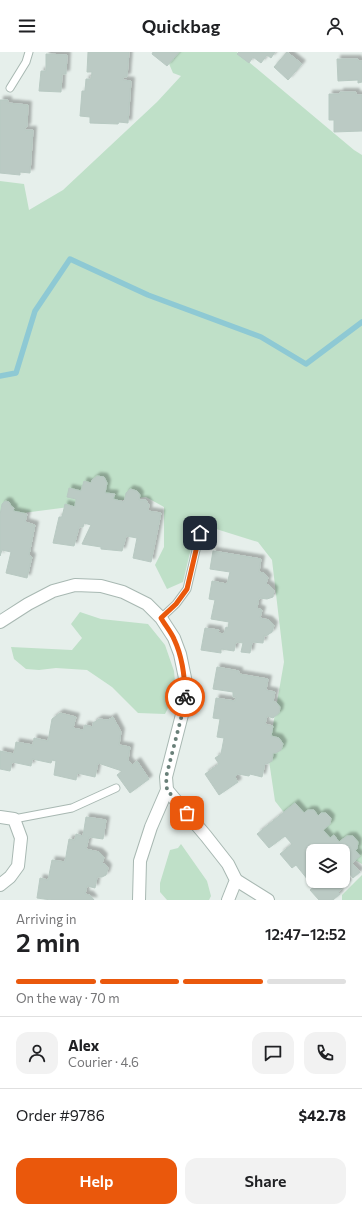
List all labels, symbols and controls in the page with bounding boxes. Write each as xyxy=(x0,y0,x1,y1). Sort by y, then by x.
icon: menu xyxy=(16,15,38,37)
text: Quickbag xyxy=(142,15,220,37)
icon: person xyxy=(324,15,346,37)
pin xyxy=(183,516,217,550)
icon: home xyxy=(189,522,211,544)
courier xyxy=(165,677,205,717)
icon: bike xyxy=(174,686,196,708)
pin xyxy=(170,796,204,830)
icon: bag xyxy=(176,802,198,824)
map controls xyxy=(306,844,350,888)
button: layers xyxy=(306,844,350,888)
text: Arriving in xyxy=(16,911,76,927)
text: 12:47–12:52 xyxy=(265,925,346,943)
text: 2 min xyxy=(16,926,80,957)
text: On the way · 70 m xyxy=(16,990,120,1006)
button: person xyxy=(16,1032,58,1074)
button: chat xyxy=(252,1032,294,1074)
button: phone xyxy=(304,1032,346,1074)
text: Alex xyxy=(68,1036,99,1054)
text: Courier · 4.6 xyxy=(68,1054,139,1070)
text: Order #9786 xyxy=(16,1106,105,1124)
text: $42.78 xyxy=(299,1106,346,1124)
button: Help xyxy=(16,1158,177,1204)
button: Share xyxy=(185,1158,346,1204)

